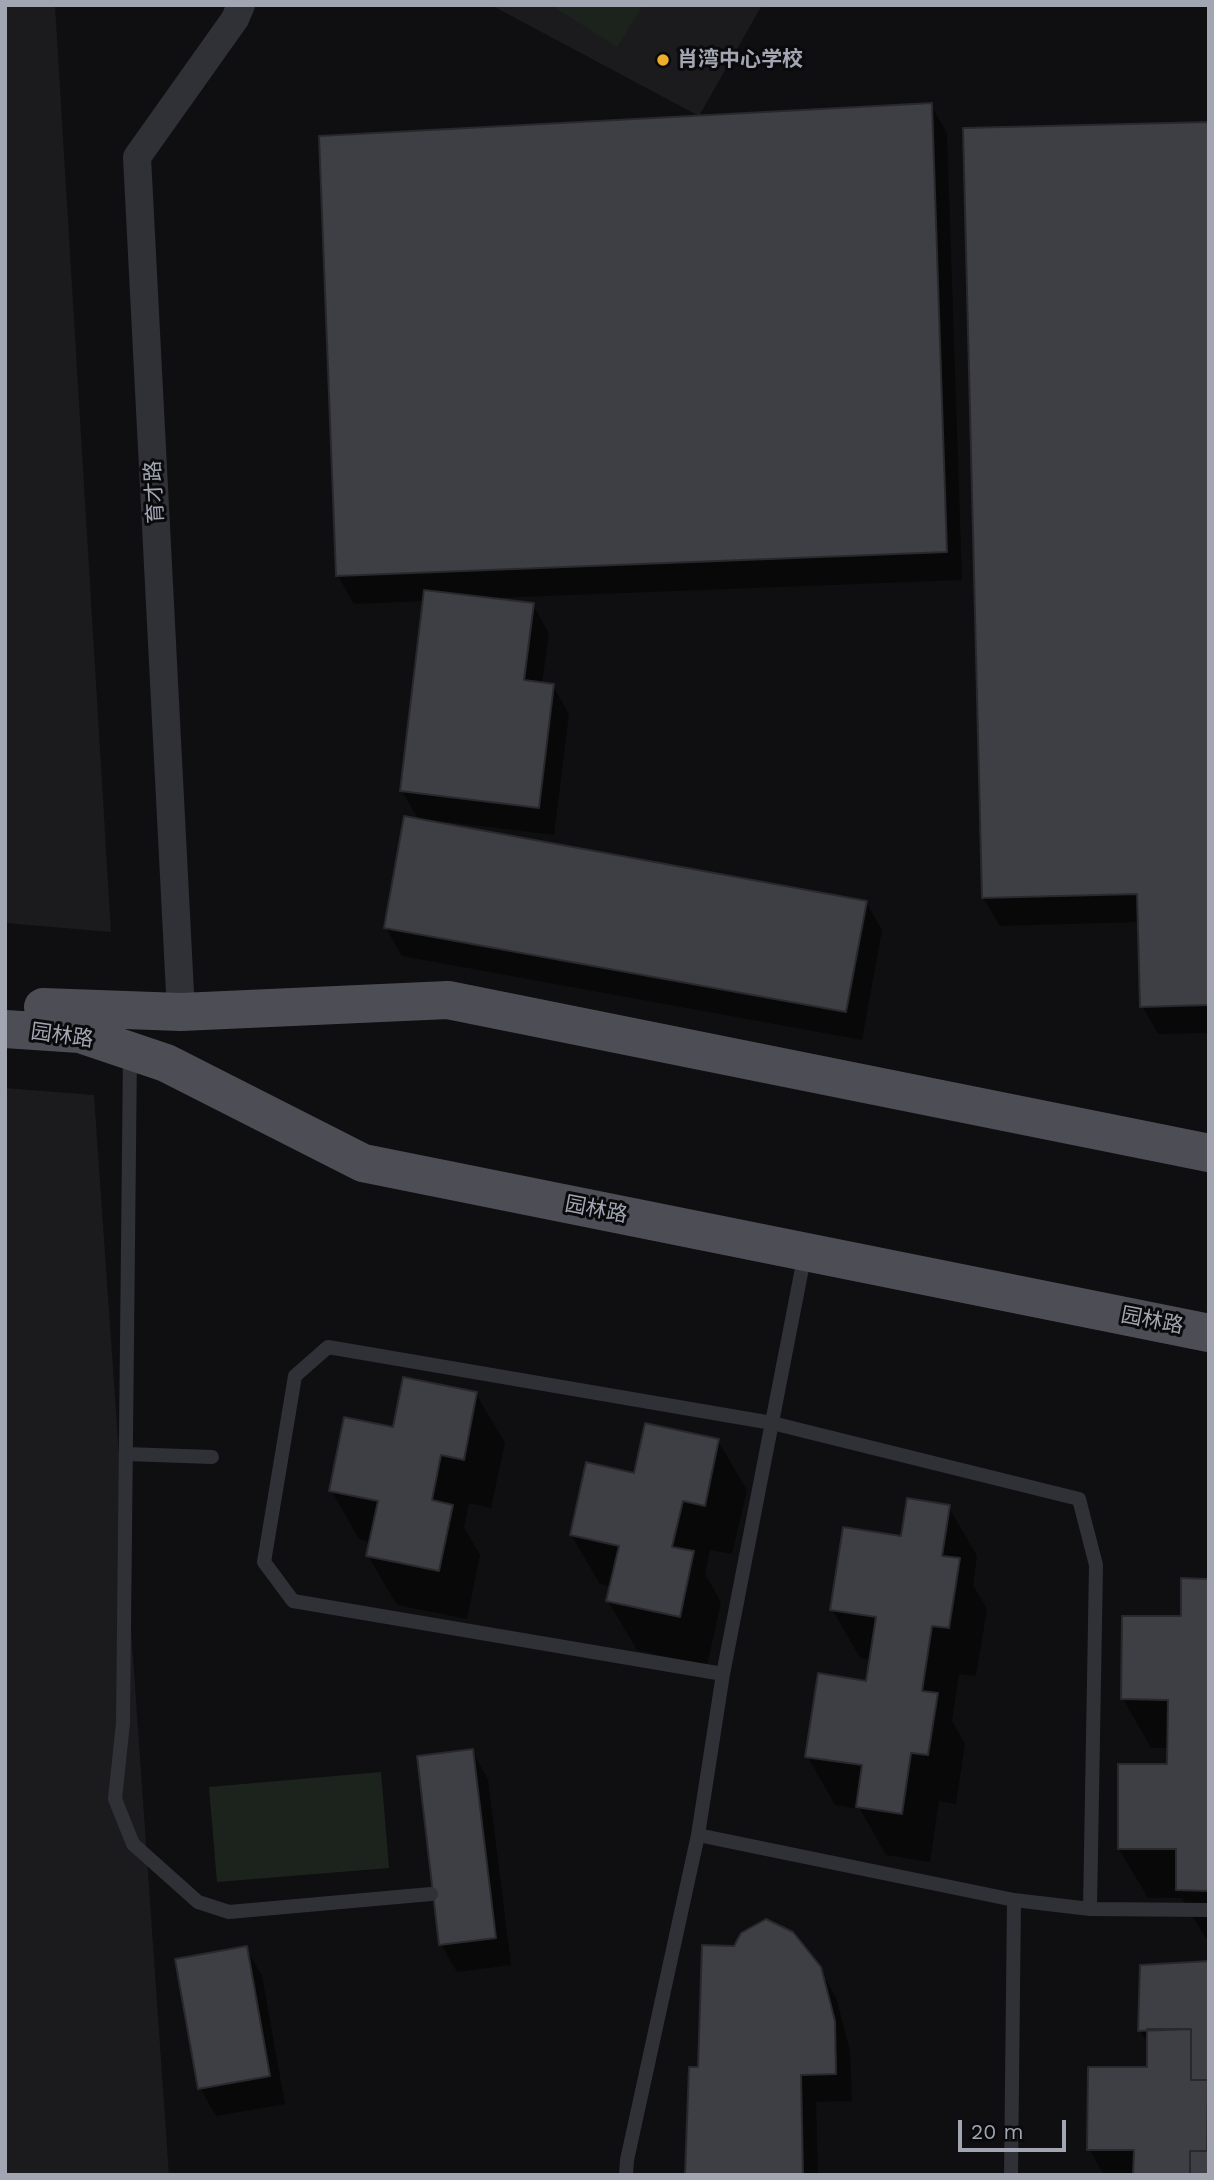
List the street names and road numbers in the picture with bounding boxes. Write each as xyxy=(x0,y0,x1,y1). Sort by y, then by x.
street label: 育才路 xyxy=(141,460,169,524)
street label: 园林路 xyxy=(29,1019,95,1053)
street label: 园林路 xyxy=(563,1192,629,1228)
street label: 园林路 xyxy=(1119,1303,1185,1339)

